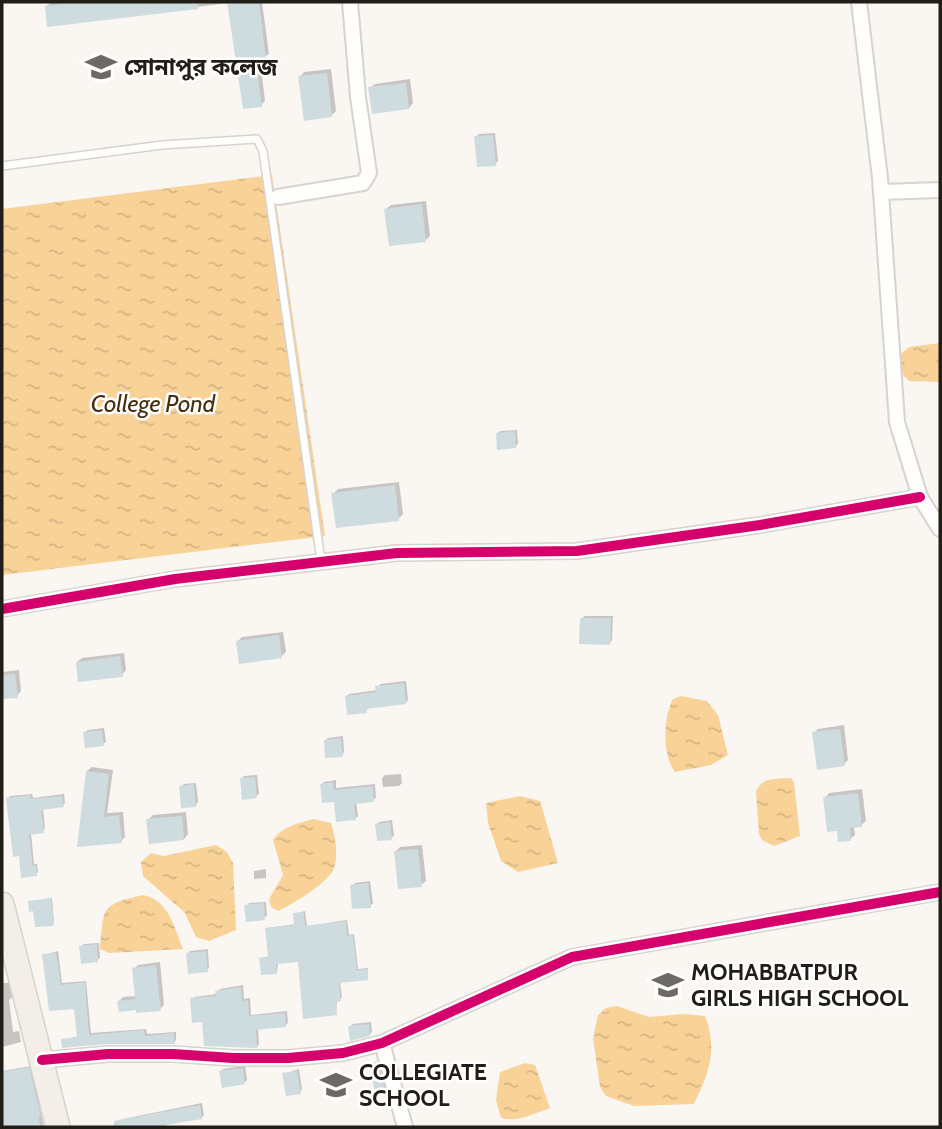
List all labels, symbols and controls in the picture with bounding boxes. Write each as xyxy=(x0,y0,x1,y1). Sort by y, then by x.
school or university icon: সোনাপুর কলেজ xyxy=(84,50,118,84)
place label: সোনাপুর কলেজ xyxy=(124,53,279,81)
water label: College Pond xyxy=(91,389,216,418)
place label: MOHABBATPUR GIRLS HIGH SCHOOL xyxy=(691,958,909,1012)
school or university icon: MOHABBATPUR GIRLS HIGH SCHOOL xyxy=(651,968,685,1002)
place label: COLLEGIATE SCHOOL xyxy=(359,1058,487,1112)
school or university icon: COLLEGIATE SCHOOL xyxy=(319,1068,353,1102)

